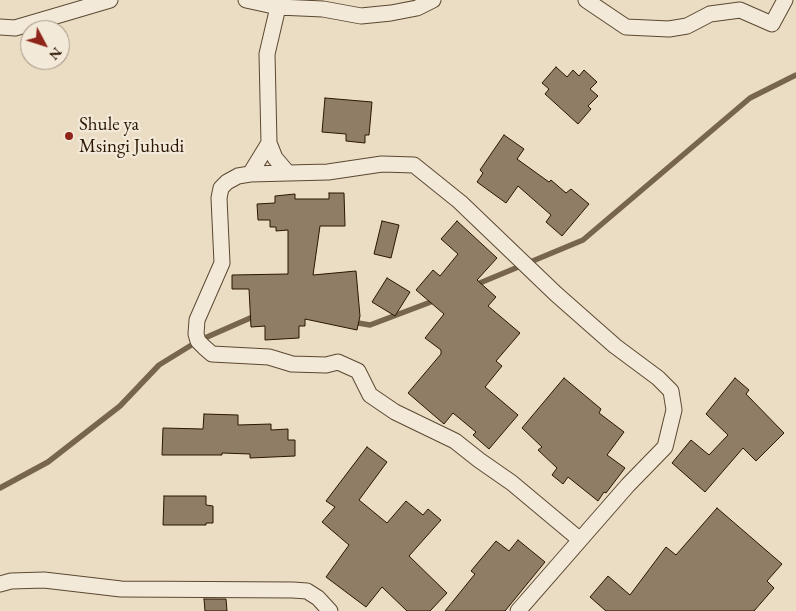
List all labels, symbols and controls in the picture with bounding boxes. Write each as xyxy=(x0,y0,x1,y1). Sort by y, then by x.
north arrow xyxy=(20,20,70,70)
text: N xyxy=(45,44,66,64)
place label: Shule ya Msingi Juhudi xyxy=(79,114,184,158)
marker: Shule ya Msingi Juhudi xyxy=(63,130,75,142)

